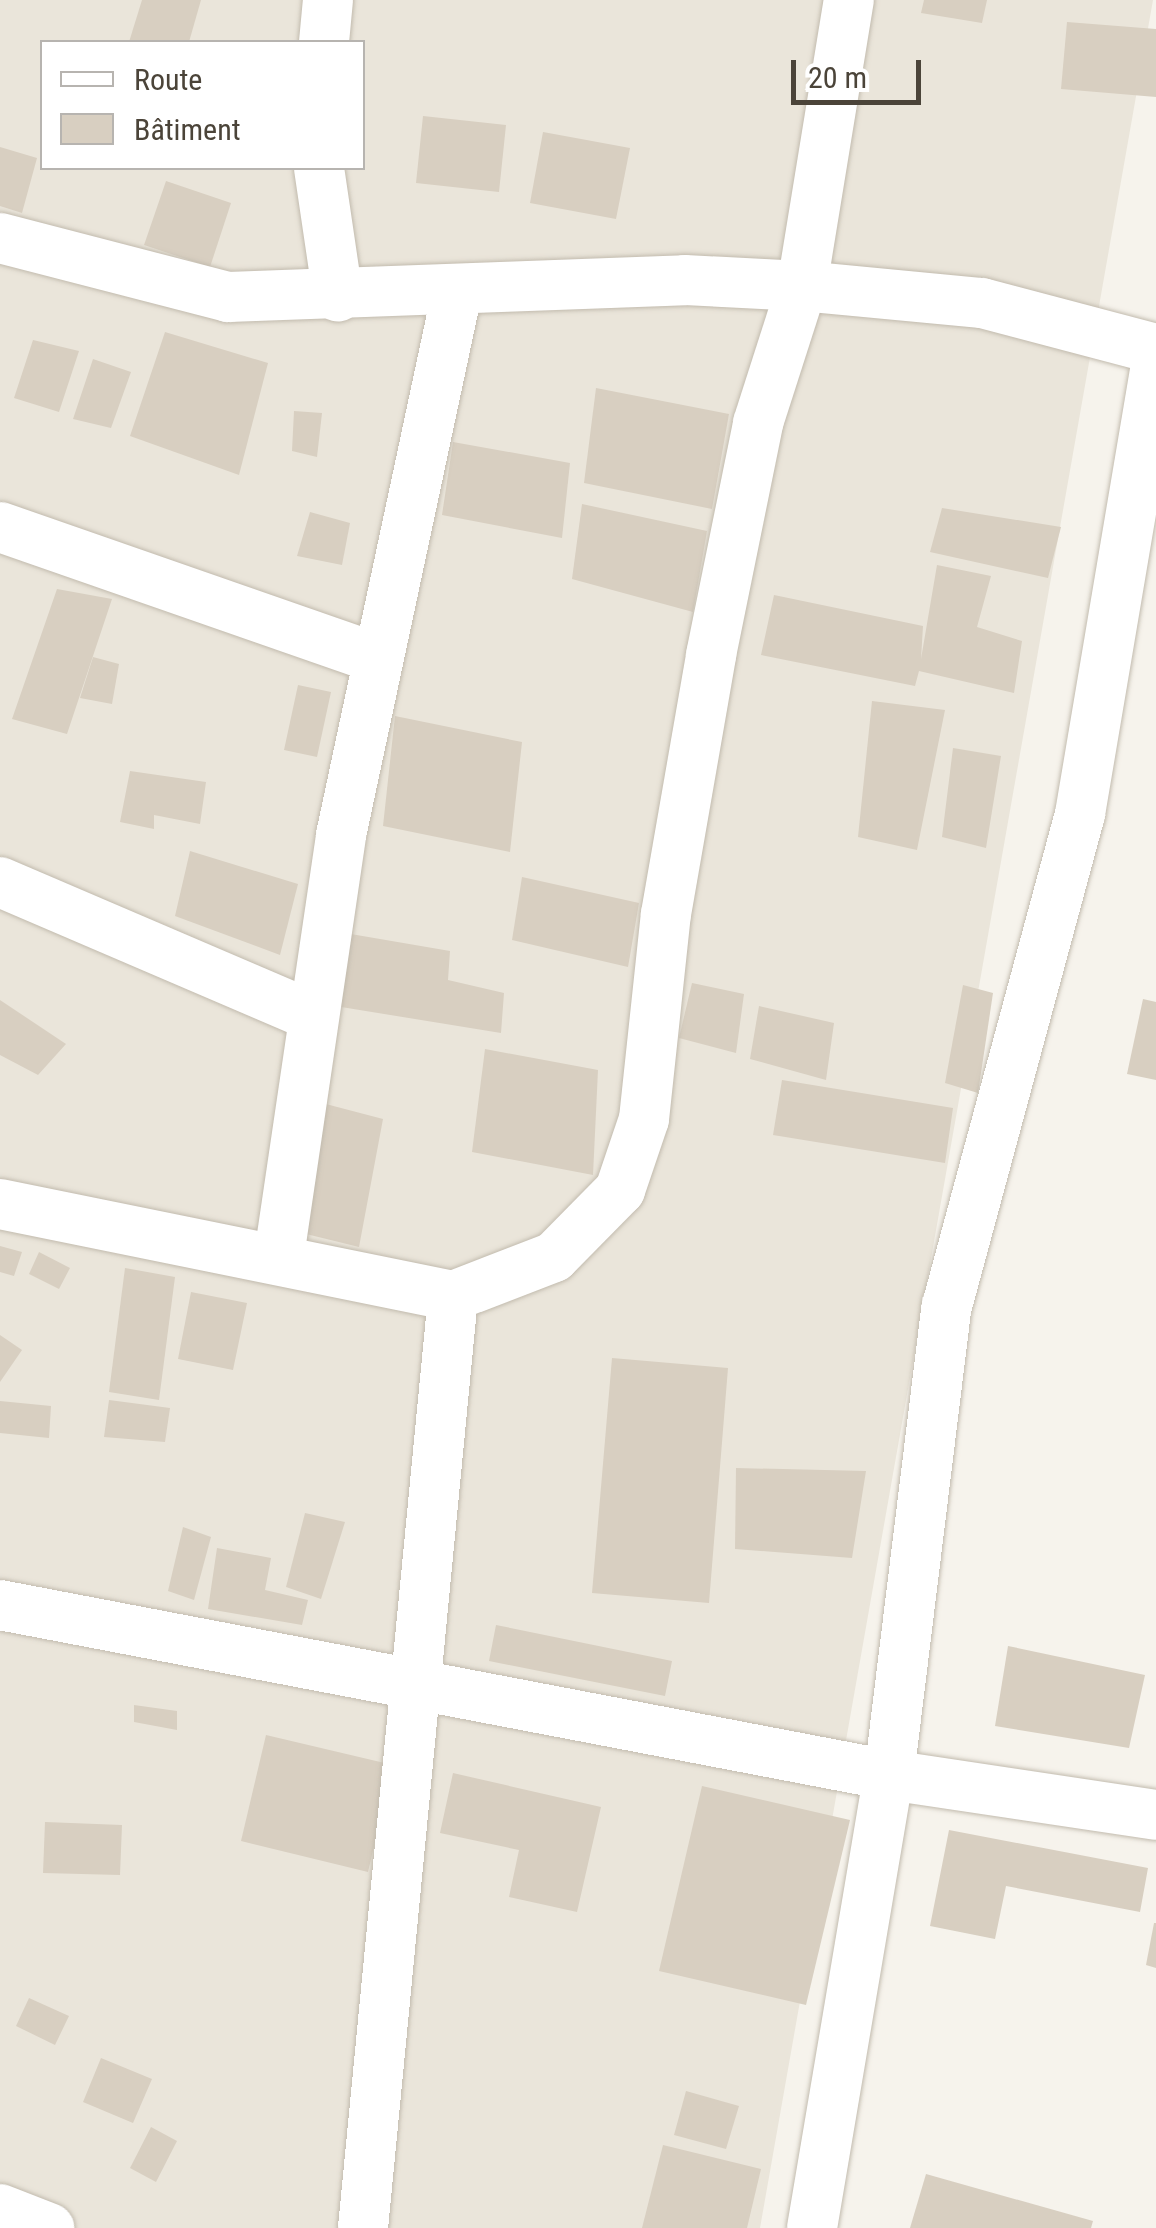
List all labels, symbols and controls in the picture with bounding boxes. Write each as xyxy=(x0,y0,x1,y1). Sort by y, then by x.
legend xyxy=(40,40,365,170)
scale bar xyxy=(796,40,926,102)
text: 20 m xyxy=(808,60,867,95)
text: Route xyxy=(134,62,202,97)
text: Bâtiment xyxy=(134,112,241,147)

